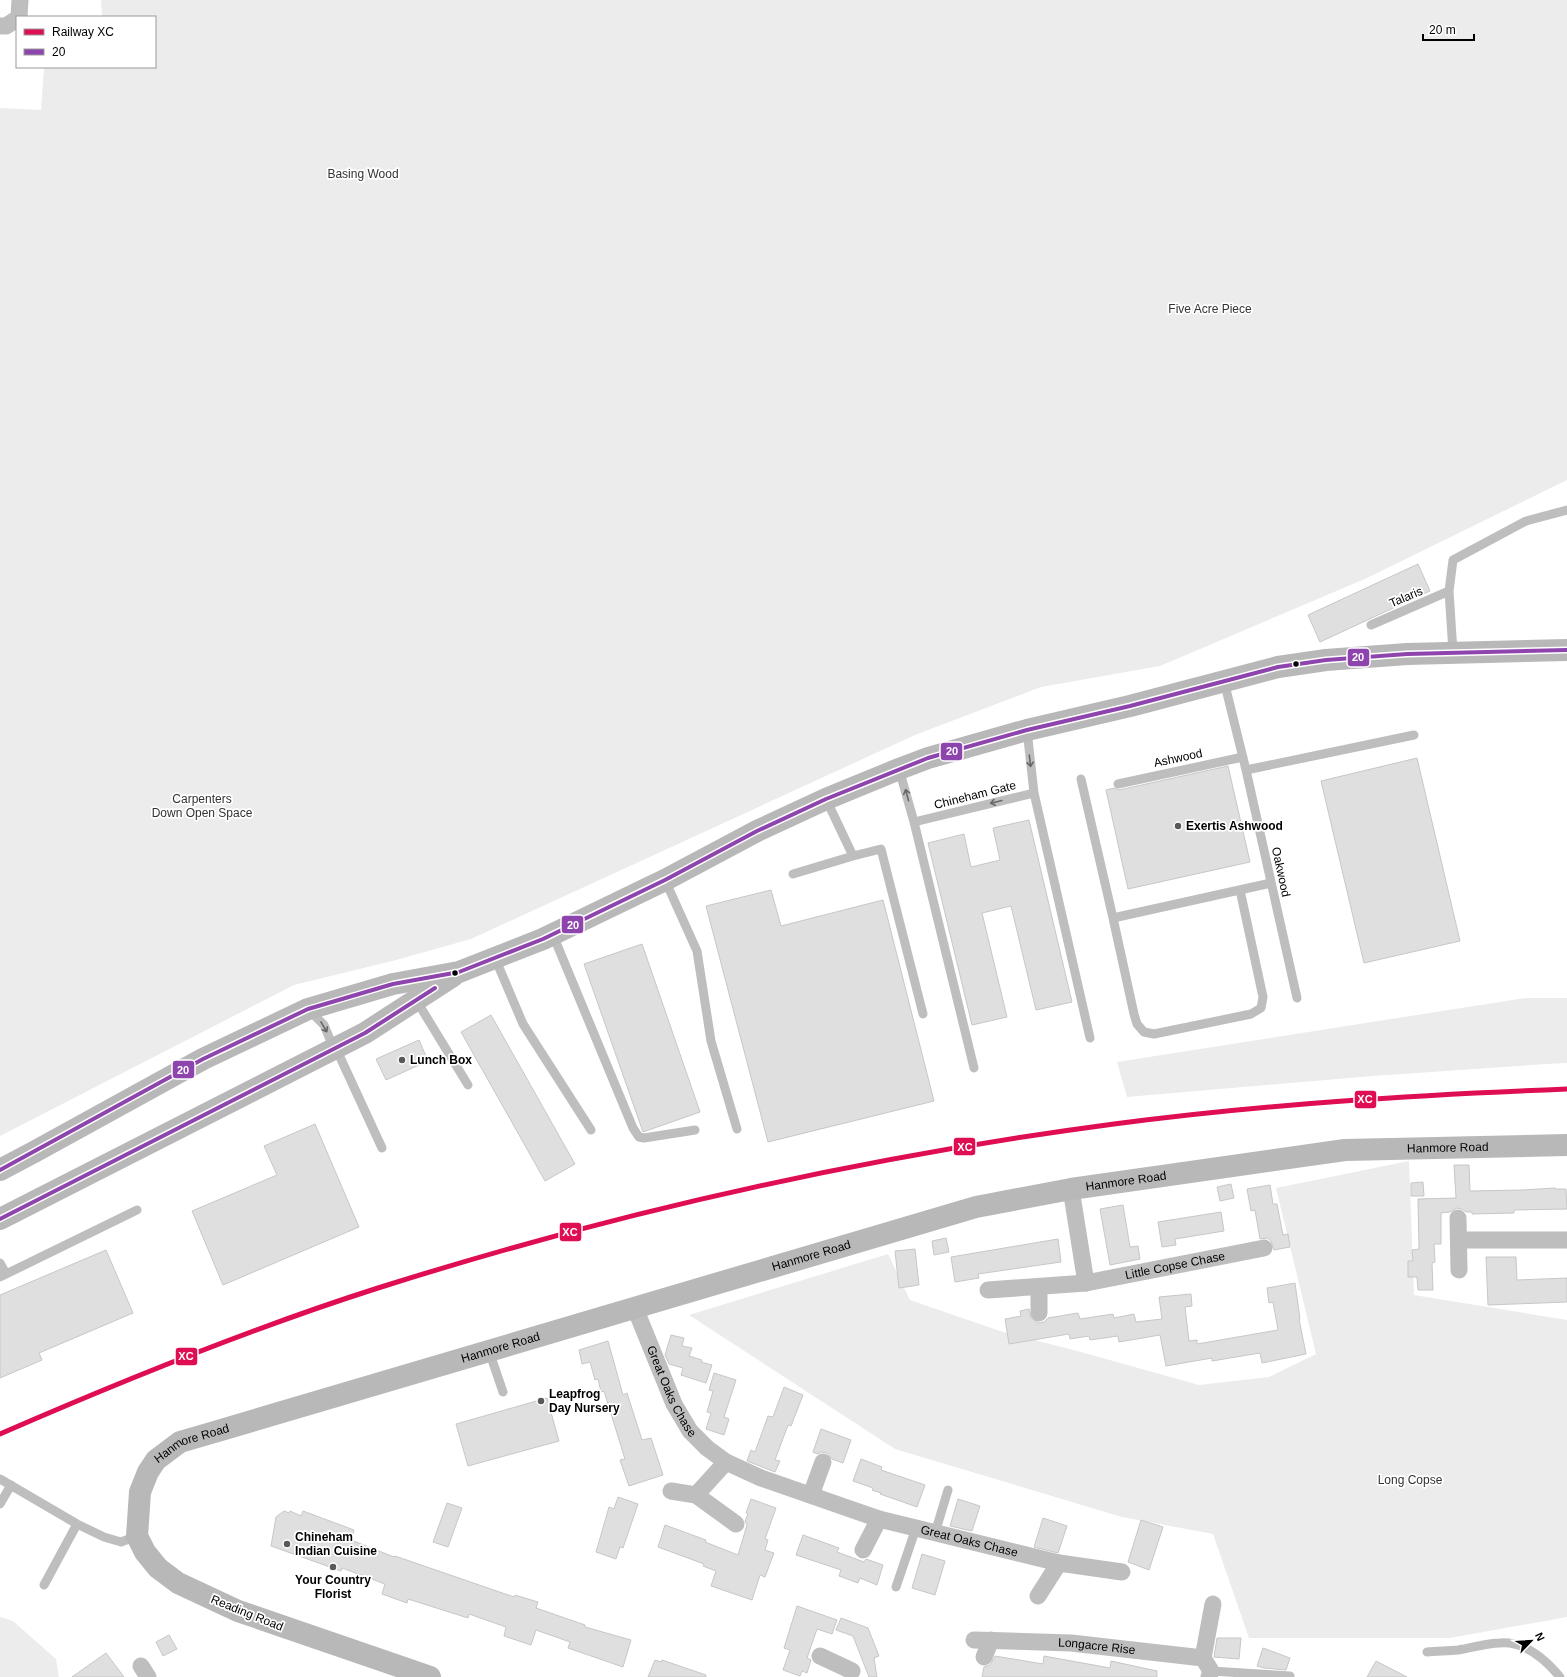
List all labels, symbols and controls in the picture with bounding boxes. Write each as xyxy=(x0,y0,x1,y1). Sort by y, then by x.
legend xyxy=(16,16,156,68)
scale bar xyxy=(1423,16,1474,42)
text: 20 m xyxy=(1429,23,1456,37)
text: Railway XC xyxy=(52,25,114,39)
text: 20 xyxy=(52,45,66,59)
park label: Basing Wood xyxy=(327,167,399,181)
park label: Five Acre Piece xyxy=(1168,302,1252,316)
street label: Talaris xyxy=(1387,584,1425,610)
line badge: 20 xyxy=(1347,648,1370,667)
text: 20 xyxy=(1352,651,1364,663)
unlabelled marker xyxy=(1291,659,1301,669)
line badge: 20 xyxy=(940,742,963,761)
text: 20 xyxy=(946,745,958,757)
street label: Ashwood xyxy=(1152,746,1204,770)
one-way arrow xyxy=(1026,754,1034,767)
street label: Chineham Gate xyxy=(933,778,1018,812)
one-way arrow xyxy=(902,789,910,802)
park label: Carpenters Down Open Space xyxy=(152,792,253,820)
one-way arrow xyxy=(990,799,1003,806)
place label: Exertis Ashwood xyxy=(1186,819,1283,833)
marker: Exertis Ashwood xyxy=(1173,821,1183,831)
street label: Oakwood xyxy=(1269,846,1293,898)
line badge: 20 xyxy=(561,915,584,934)
text: 20 xyxy=(567,919,579,931)
unlabelled marker xyxy=(450,968,460,978)
one-way arrow xyxy=(320,1021,328,1033)
place label: Lunch Box xyxy=(410,1053,472,1067)
marker: Lunch Box xyxy=(397,1055,407,1065)
line badge: 20 xyxy=(172,1060,195,1079)
text: 20 xyxy=(177,1064,189,1076)
line badge: XC xyxy=(1354,1090,1377,1109)
text: XC xyxy=(1357,1093,1373,1105)
line badge: XC xyxy=(953,1137,976,1156)
street label: Hanmore Road xyxy=(1407,1140,1489,1156)
text: XC xyxy=(957,1141,973,1153)
street label: Hanmore Road xyxy=(1085,1169,1167,1194)
line badge: XC xyxy=(559,1222,582,1242)
text: XC xyxy=(562,1226,578,1238)
street label: Hanmore Road xyxy=(770,1237,852,1274)
street label: Little Copse Chase xyxy=(1124,1249,1227,1282)
street label: Hanmore Road xyxy=(459,1329,542,1366)
street label: Great Oaks Chase xyxy=(644,1344,699,1440)
line badge: XC xyxy=(175,1347,198,1366)
text: XC xyxy=(178,1350,194,1362)
place label: Leapfrog Day Nursery xyxy=(549,1387,620,1415)
marker: Leapfrog Day Nursery xyxy=(536,1396,546,1406)
street label: Hanmore Road xyxy=(151,1421,231,1466)
park label: Long Copse xyxy=(1378,1473,1443,1487)
street label: Great Oaks Chase xyxy=(919,1522,1020,1560)
place label: Chineham Indian Cuisine xyxy=(295,1530,377,1558)
marker: Chineham Indian Cuisine xyxy=(282,1539,292,1549)
marker: Your Country Florist xyxy=(328,1562,338,1572)
place label: Your Country Florist xyxy=(295,1573,371,1601)
street label: Reading Road xyxy=(209,1592,285,1634)
north arrow xyxy=(1511,1621,1551,1661)
text: N xyxy=(1533,1631,1547,1643)
street label: Longacre Rise xyxy=(1058,1636,1136,1657)

